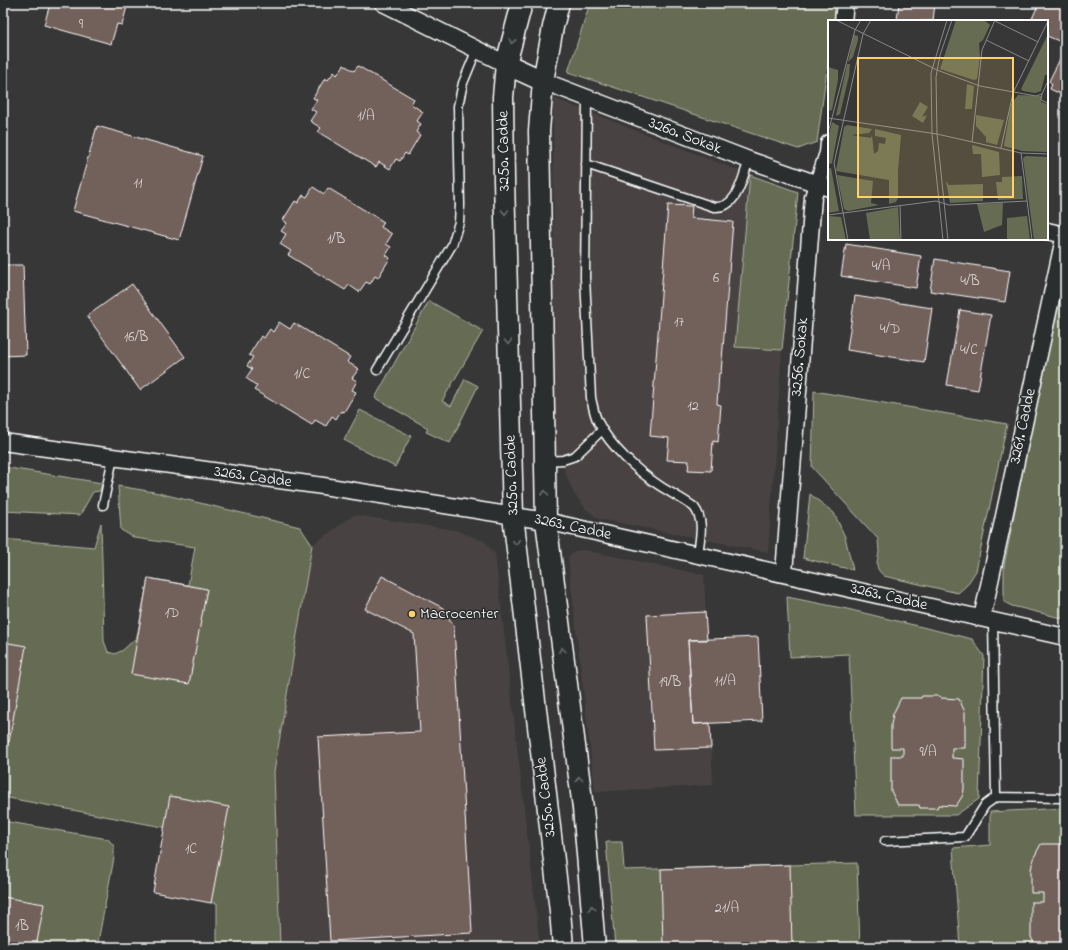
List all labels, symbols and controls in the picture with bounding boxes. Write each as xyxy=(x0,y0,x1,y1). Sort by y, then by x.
house number: 9 xyxy=(79,14,84,35)
inset map xyxy=(828,20,1048,240)
one-way arrow xyxy=(508,37,517,44)
house number: 1/A xyxy=(357,106,375,127)
street label: 3250. Cadde xyxy=(491,110,517,191)
street label: 3260. Sokak xyxy=(645,111,726,161)
house number: 11 xyxy=(134,173,143,194)
one-way arrow xyxy=(500,209,509,215)
house number: 1/B xyxy=(327,229,345,250)
house number: 4/A xyxy=(872,256,890,277)
house number: 6 xyxy=(713,268,719,289)
house number: 4/B xyxy=(960,271,980,292)
house number: 17 xyxy=(674,312,684,333)
street label: 3256. Sokak xyxy=(785,316,815,397)
house number: 4/D xyxy=(880,319,900,340)
house number: 16/B xyxy=(124,327,148,348)
one-way arrow xyxy=(504,339,512,345)
house number: 4/C xyxy=(960,340,978,361)
house number: 1/C xyxy=(294,364,311,385)
street label: 3261. Cadde xyxy=(1003,385,1043,466)
house number: 12 xyxy=(687,396,699,417)
street label: 3250. Cadde xyxy=(499,434,525,516)
street label: 3263. Cadde xyxy=(213,460,294,494)
one-way arrow xyxy=(541,490,549,496)
street label: 3263. Cadde xyxy=(532,507,614,547)
one-way arrow xyxy=(511,539,520,545)
street label: 3263. Cadde xyxy=(848,577,931,618)
place label: Macrocenter xyxy=(420,602,498,626)
house number: 1D xyxy=(165,603,179,624)
marker: Macrocenter xyxy=(407,609,417,619)
one-way arrow xyxy=(558,647,567,653)
house number: 11/A xyxy=(714,671,736,692)
house number: 19/B xyxy=(659,672,681,693)
house number: 9/A xyxy=(919,742,937,763)
street label: 3250. Cadde xyxy=(529,755,563,838)
one-way arrow xyxy=(575,776,584,782)
house number: 1C xyxy=(185,839,197,860)
house number: 21/A xyxy=(715,898,739,919)
one-way arrow xyxy=(587,905,596,911)
house number: 1B xyxy=(15,916,29,937)

